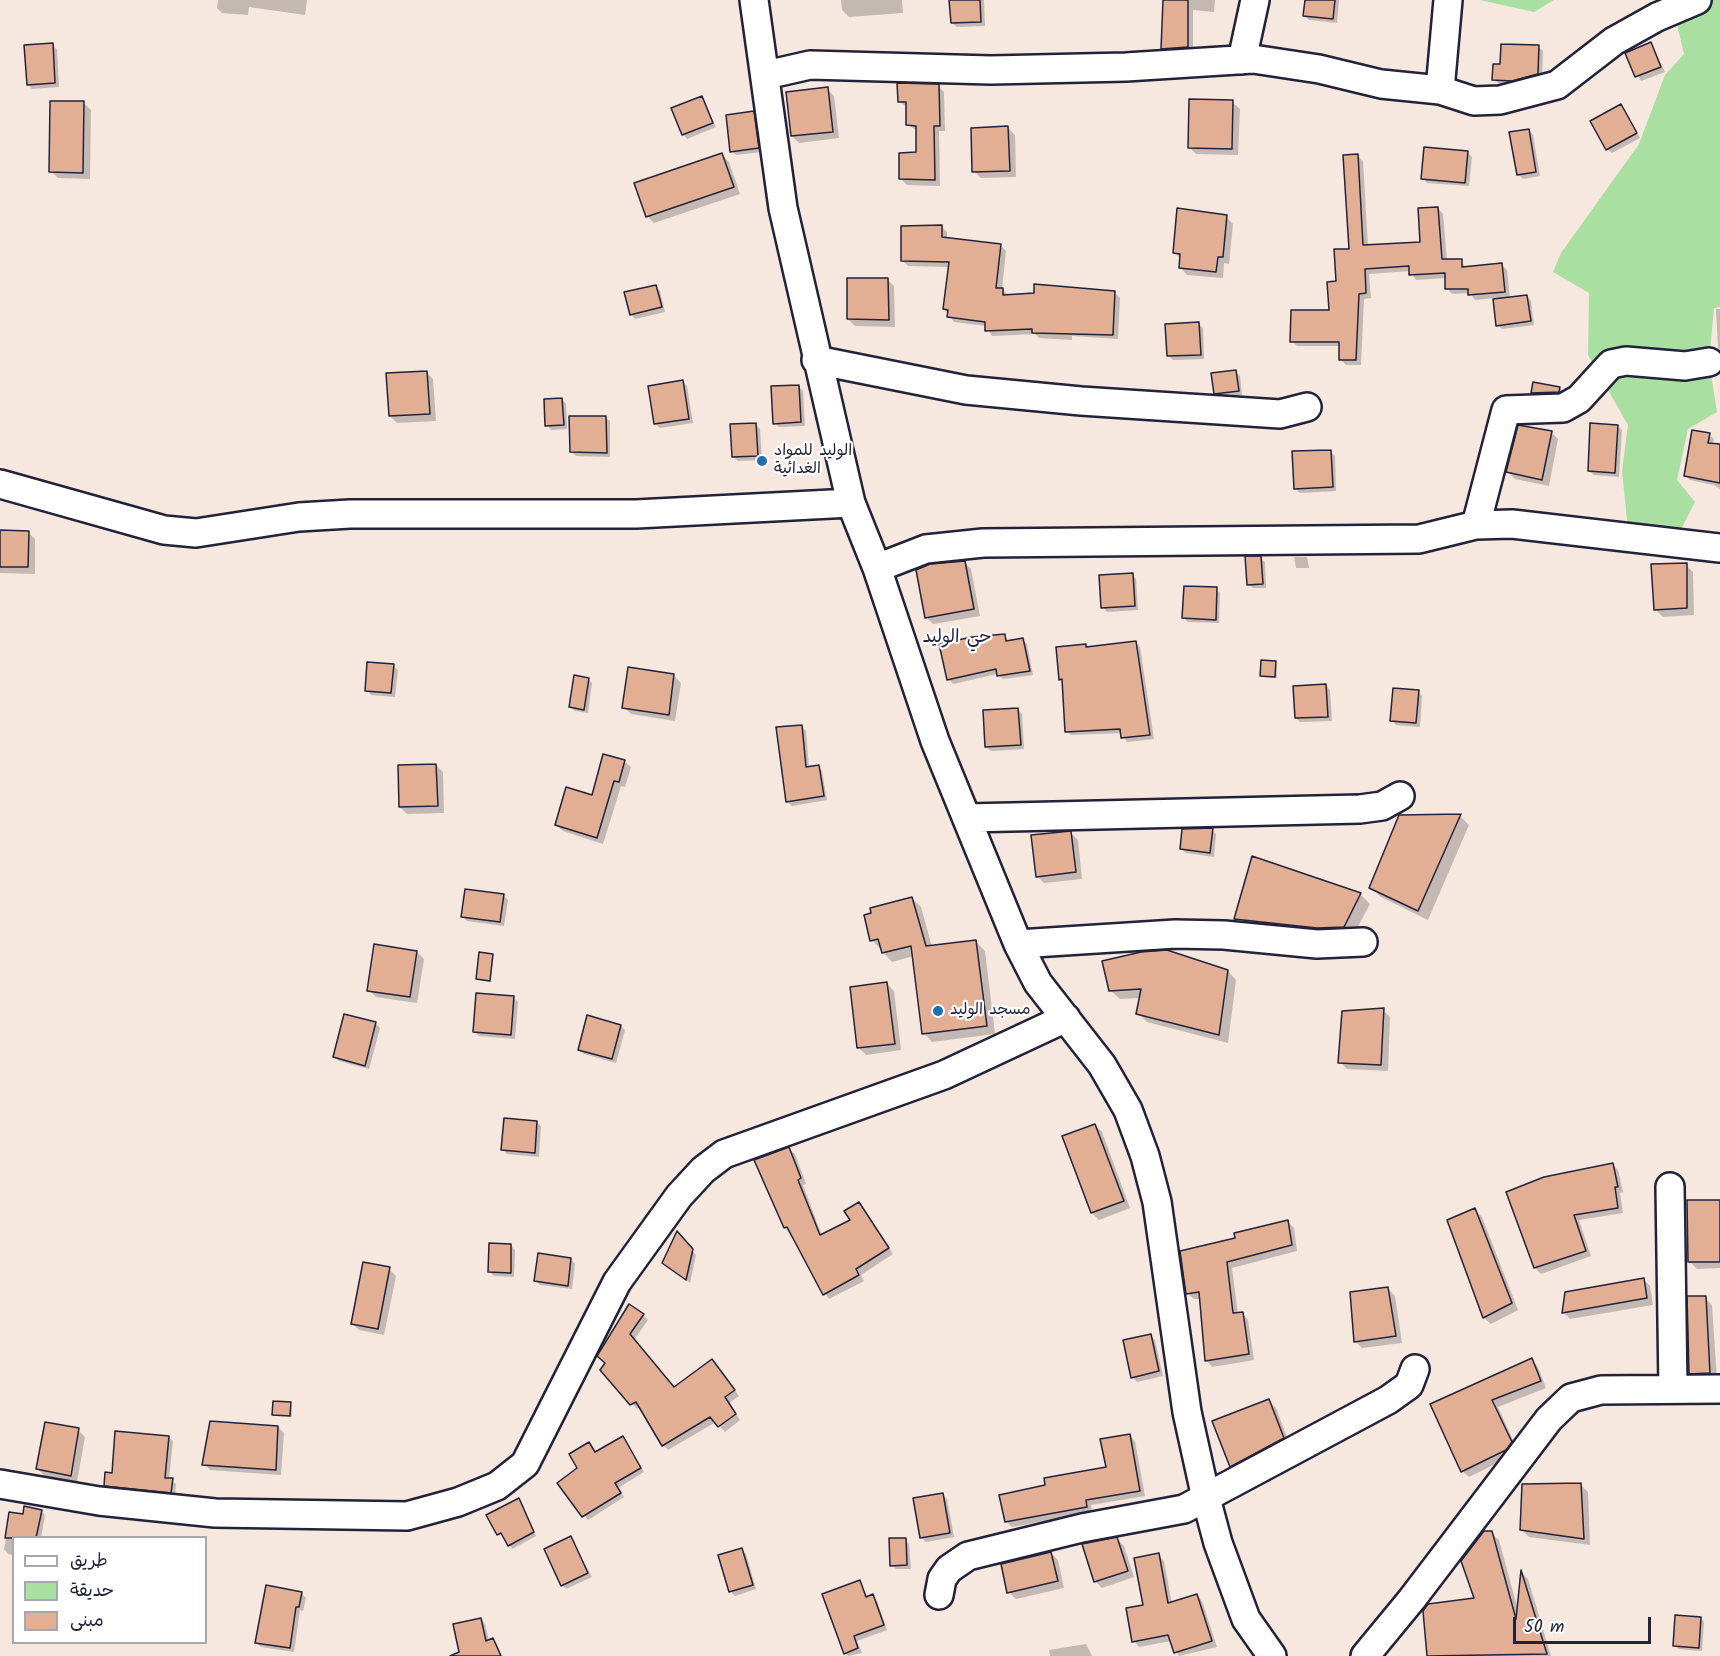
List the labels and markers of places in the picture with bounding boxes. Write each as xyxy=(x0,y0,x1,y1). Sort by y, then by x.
place label: الوليد للمواد الغدائية xyxy=(774,442,852,480)
marker: الوليد للمواد الغدائية xyxy=(755,454,769,468)
place label: مسجد الوليد xyxy=(950,1001,1030,1021)
marker: مسجد الوليد xyxy=(931,1004,945,1018)

